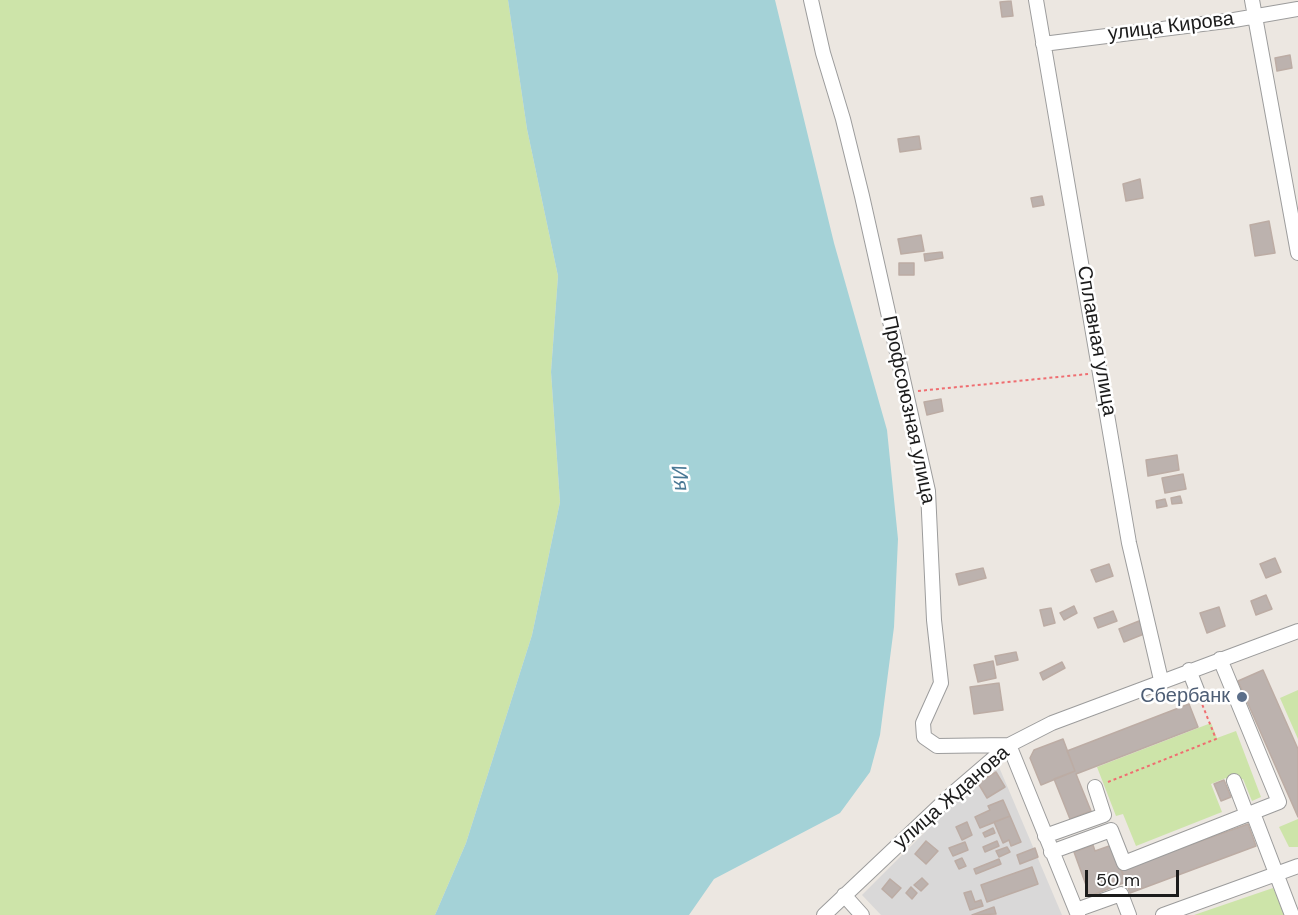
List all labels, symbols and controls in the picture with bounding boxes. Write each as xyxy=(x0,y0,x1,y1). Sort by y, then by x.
street label: улица Кирова xyxy=(1107,7,1235,47)
street label: Сплавная улица xyxy=(1071,264,1121,418)
street label: Профсоюзная улица xyxy=(876,314,940,506)
water label: Ия xyxy=(665,463,693,493)
place label: Сбербанк xyxy=(1140,685,1230,709)
marker: Сбербанк xyxy=(1235,690,1249,704)
street label: улица Жданова xyxy=(889,741,1015,855)
scale bar xyxy=(1088,858,1182,896)
text: 50 m xyxy=(1096,868,1140,892)

